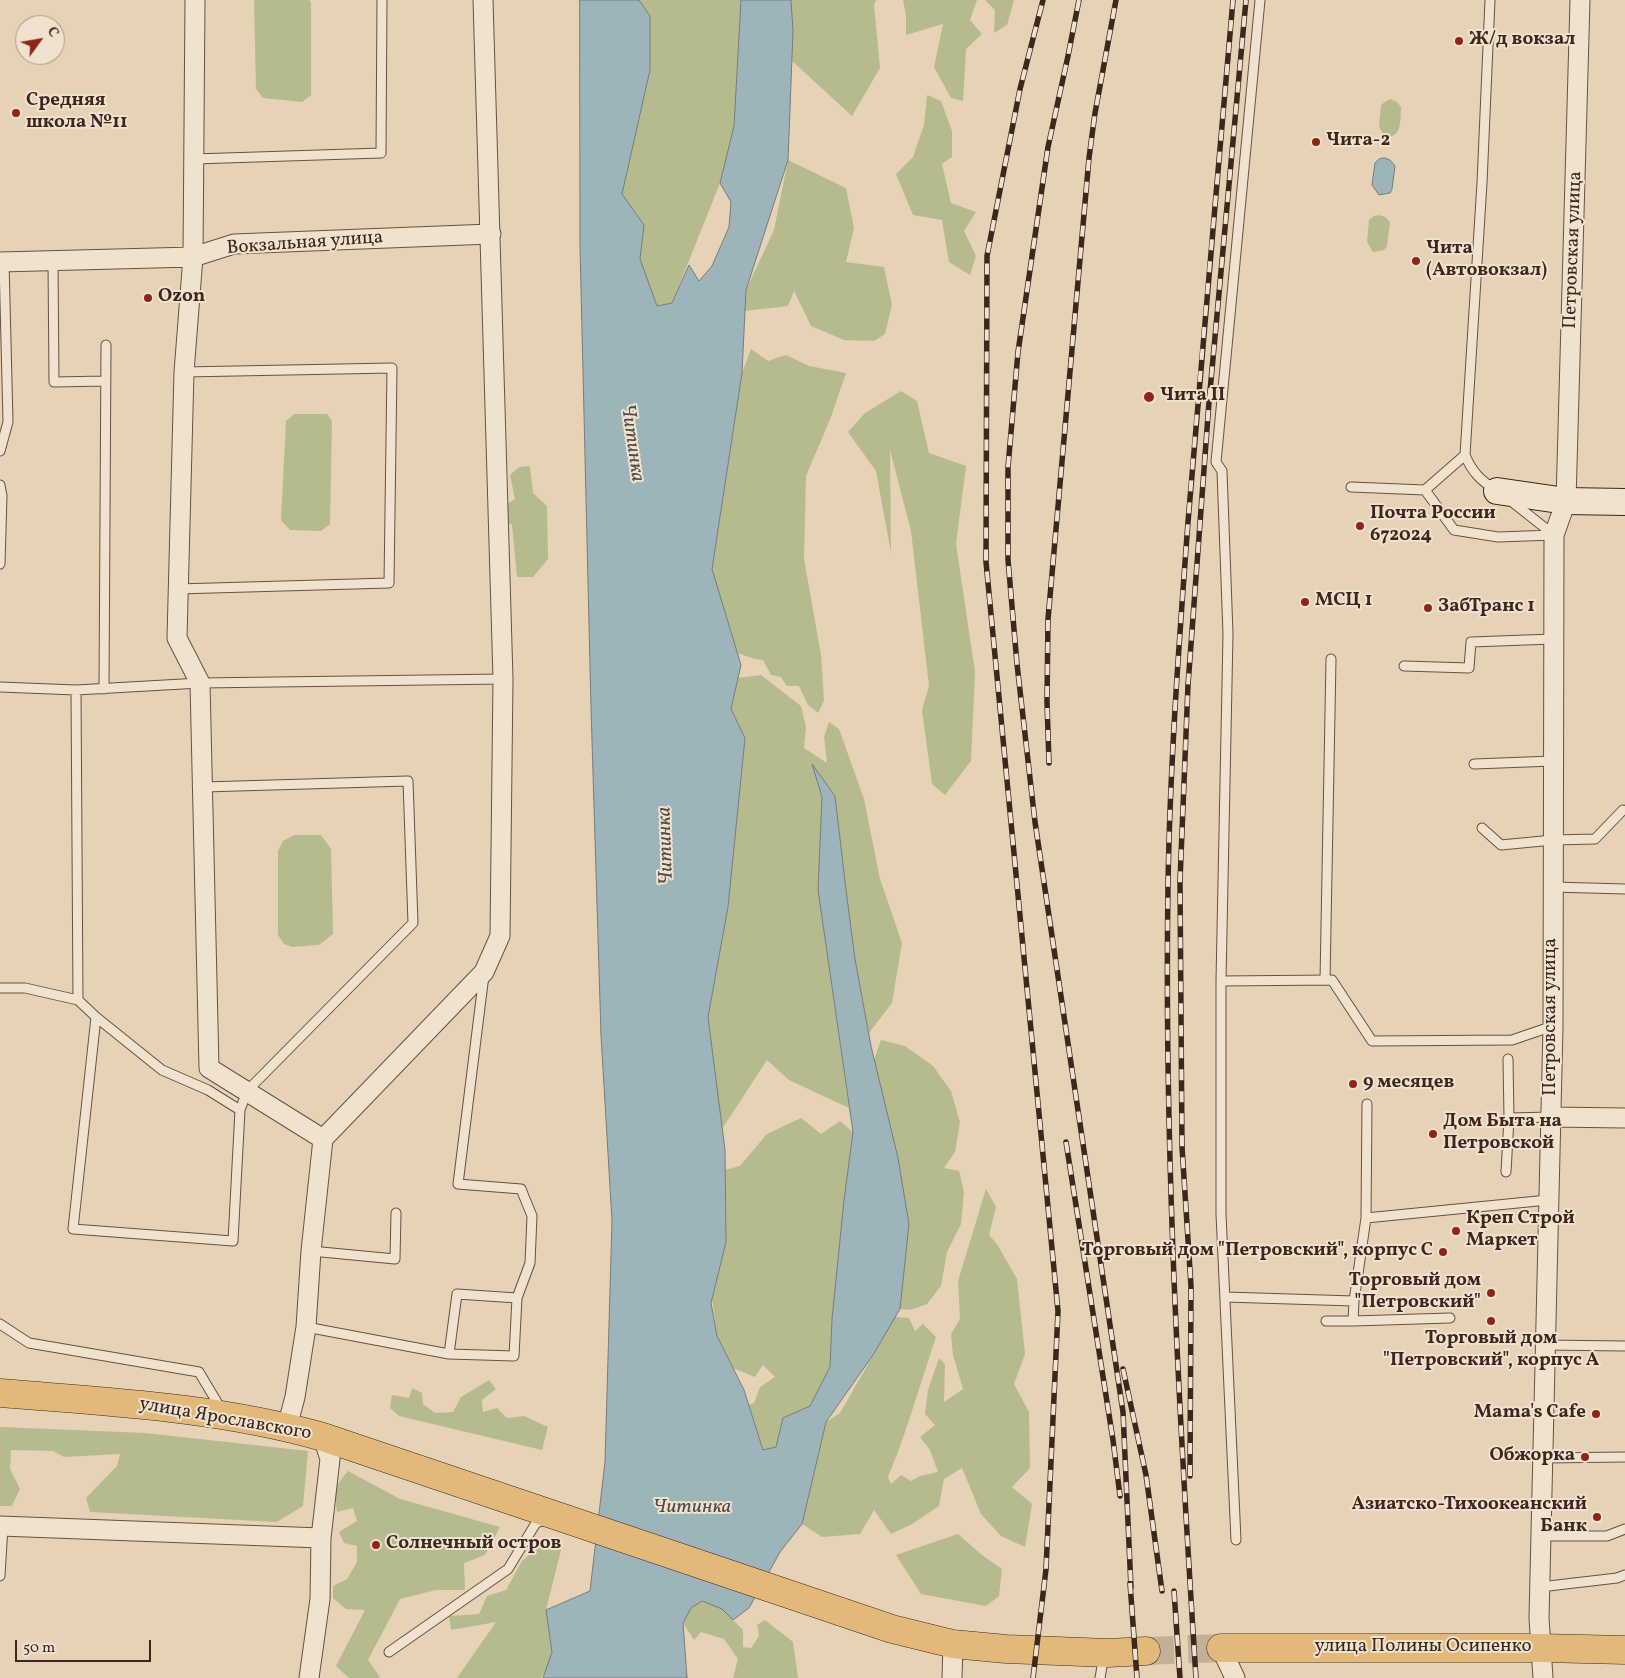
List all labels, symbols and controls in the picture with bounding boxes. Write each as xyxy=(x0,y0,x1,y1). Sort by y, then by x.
north arrow xyxy=(15,15,65,65)
text: С xyxy=(42,23,63,41)
place label: Ж/д вокзал xyxy=(1469,30,1575,52)
marker: Ж/д вокзал xyxy=(1453,35,1465,47)
place label: Средняя школа №11 xyxy=(26,91,128,135)
marker: Средняя школа №11 xyxy=(10,107,22,119)
place label: Чита-2 xyxy=(1326,131,1390,153)
marker: Чита-2 xyxy=(1310,136,1322,148)
street label: Петровская улица xyxy=(1560,171,1588,329)
street label: Вокзальная улица xyxy=(226,227,384,261)
place label: Чита (Автовокзал) xyxy=(1426,239,1547,283)
marker: Чита (Автовокзал) xyxy=(1410,255,1422,267)
place label: Ozon xyxy=(158,287,205,309)
marker: Ozon xyxy=(142,292,154,304)
place label: Чита II xyxy=(1160,386,1225,408)
marker: Чита II xyxy=(1142,390,1156,404)
water label: Читинка xyxy=(614,402,648,484)
place label: Почта России 672024 xyxy=(1370,504,1496,548)
marker: Почта России 672024 xyxy=(1354,520,1366,532)
place label: МСЦ 1 xyxy=(1315,591,1372,613)
marker: МСЦ 1 xyxy=(1299,596,1311,608)
place label: ЗабТранс 1 xyxy=(1438,597,1535,619)
marker: ЗабТранс 1 xyxy=(1422,602,1434,614)
water label: Читинка xyxy=(654,806,680,886)
street label: Петровская улица xyxy=(1541,938,1563,1096)
place label: 9 месяцев xyxy=(1363,1073,1454,1095)
marker: 9 месяцев xyxy=(1347,1078,1359,1090)
place label: Дом Быта на Петровской xyxy=(1443,1112,1562,1156)
marker: Дом Быта на Петровской xyxy=(1427,1128,1439,1140)
place label: Креп Строй Маркет xyxy=(1466,1209,1575,1253)
marker: Креп Строй Маркет xyxy=(1450,1225,1462,1237)
place label: Торговый дом "Петровский", корпус С xyxy=(1082,1241,1433,1263)
marker: Торговый дом "Петровский", корпус С xyxy=(1437,1246,1449,1258)
place label: Торговый дом "Петровский" xyxy=(1349,1271,1481,1315)
marker: Торговый дом "Петровский" xyxy=(1485,1287,1497,1299)
marker: Торговый дом "Петровский", корпус А xyxy=(1485,1315,1497,1327)
place label: Торговый дом "Петровский", корпус А xyxy=(1383,1329,1599,1373)
street label: улица Ярославского xyxy=(137,1394,313,1446)
place label: Mama's Cafe xyxy=(1474,1403,1586,1425)
marker: Mama's Cafe xyxy=(1590,1408,1602,1420)
place label: Обжорка xyxy=(1490,1446,1575,1468)
marker: Обжорка xyxy=(1579,1451,1591,1463)
place label: Азиатско-Тихоокеанский Банк xyxy=(1351,1495,1587,1539)
water label: Читинка xyxy=(653,1496,731,1520)
marker: Азиатско-Тихоокеанский Банк xyxy=(1591,1511,1603,1523)
place label: Солнечный остров xyxy=(386,1534,561,1556)
marker: Солнечный остров xyxy=(370,1539,382,1551)
scale bar xyxy=(18,1630,154,1662)
street label: улица Полины Осипенко xyxy=(1314,1637,1532,1659)
text: 50 m xyxy=(23,1638,55,1659)

